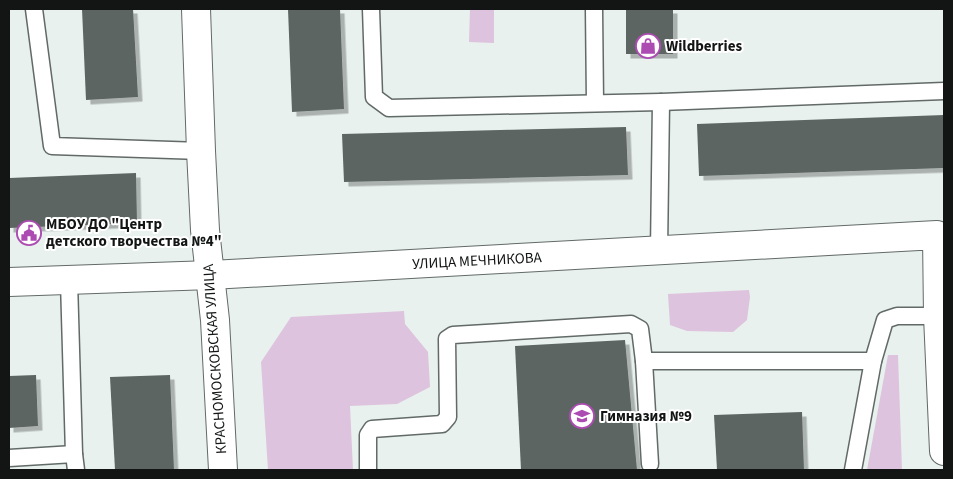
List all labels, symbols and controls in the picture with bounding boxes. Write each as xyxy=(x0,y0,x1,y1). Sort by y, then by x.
shop icon: Wildberries xyxy=(635,33,661,59)
place label: Wildberries xyxy=(666,36,742,57)
place label: МБОУ ДО "Центр детского творчества №4" xyxy=(46,214,222,252)
public building icon: МБОУ ДО "Центр детского творчества №4" xyxy=(16,220,42,246)
street label: УЛИЦА МЕЧНИКОВА xyxy=(412,247,543,275)
street label: КРАСНОМОСКОВСКАЯ УЛИЦА xyxy=(198,262,232,455)
school or university icon: Гимназия №9 xyxy=(569,403,595,429)
place label: Гимназия №9 xyxy=(600,406,692,427)

